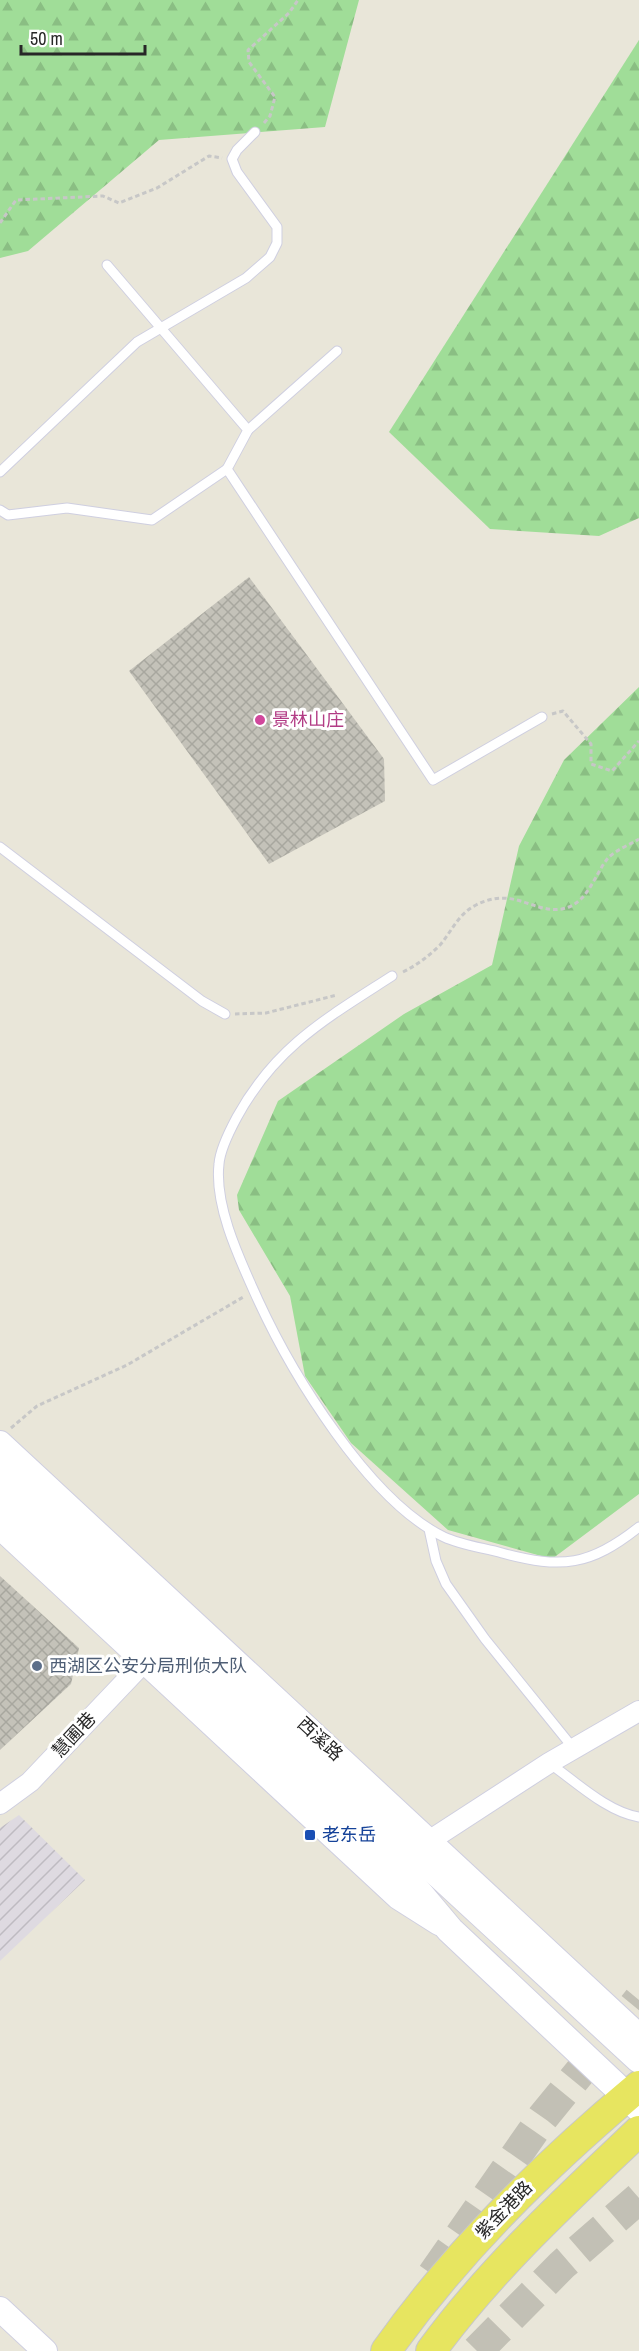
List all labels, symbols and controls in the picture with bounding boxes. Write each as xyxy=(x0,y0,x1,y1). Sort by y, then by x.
scale bar xyxy=(21,18,146,56)
text: 50 m xyxy=(30,26,63,51)
place label: 景林山庄 xyxy=(272,707,344,732)
marker: 景林山庄 xyxy=(253,713,267,727)
place label: 西湖区公安分局刑侦大队 xyxy=(49,1653,247,1678)
marker: 西湖区公安分局刑侦大队 xyxy=(30,1659,44,1673)
street label: 慧圃巷 xyxy=(46,1706,101,1763)
street label: 西溪路 xyxy=(292,1711,349,1766)
place label: 老东岳 xyxy=(322,1822,376,1847)
marker: 老东岳 xyxy=(303,1828,317,1842)
street label: 紫金港路 xyxy=(470,2175,538,2244)

